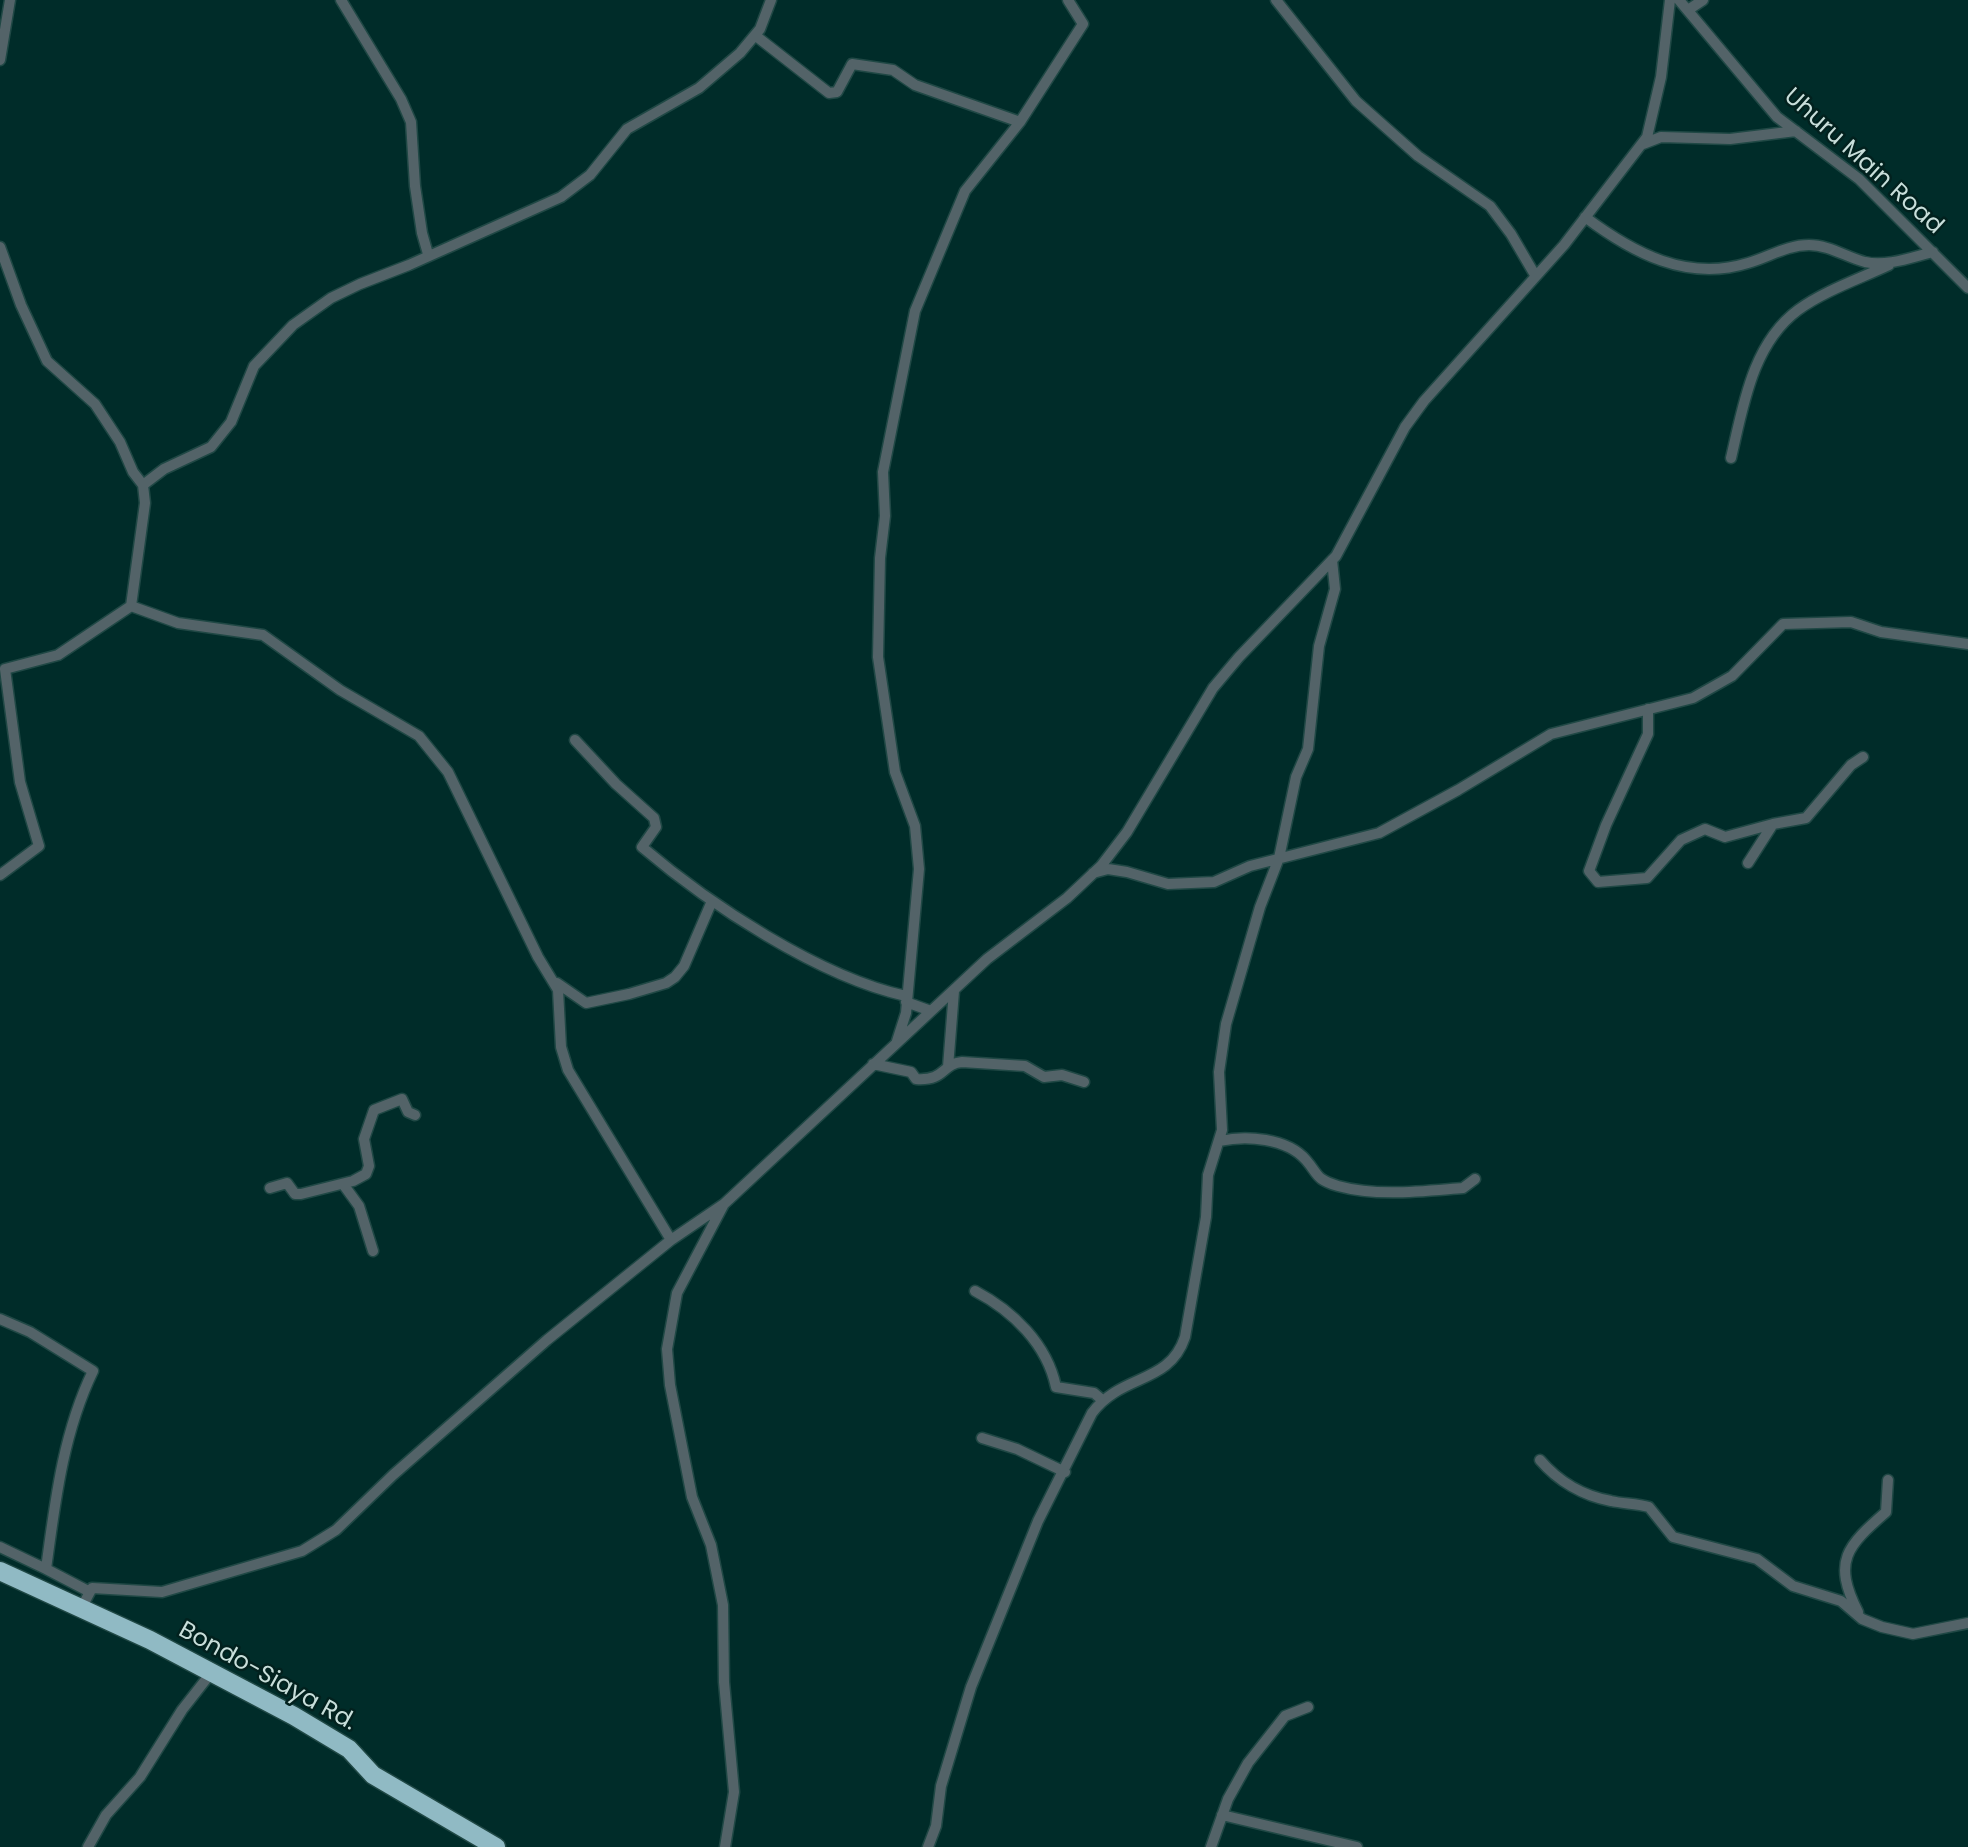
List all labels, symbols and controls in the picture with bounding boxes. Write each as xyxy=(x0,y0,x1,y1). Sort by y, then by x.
street label: Uhuru Main Road xyxy=(1777,83,1949,241)
street label: Bondo-Siaya Rd. xyxy=(173,1616,361,1738)

